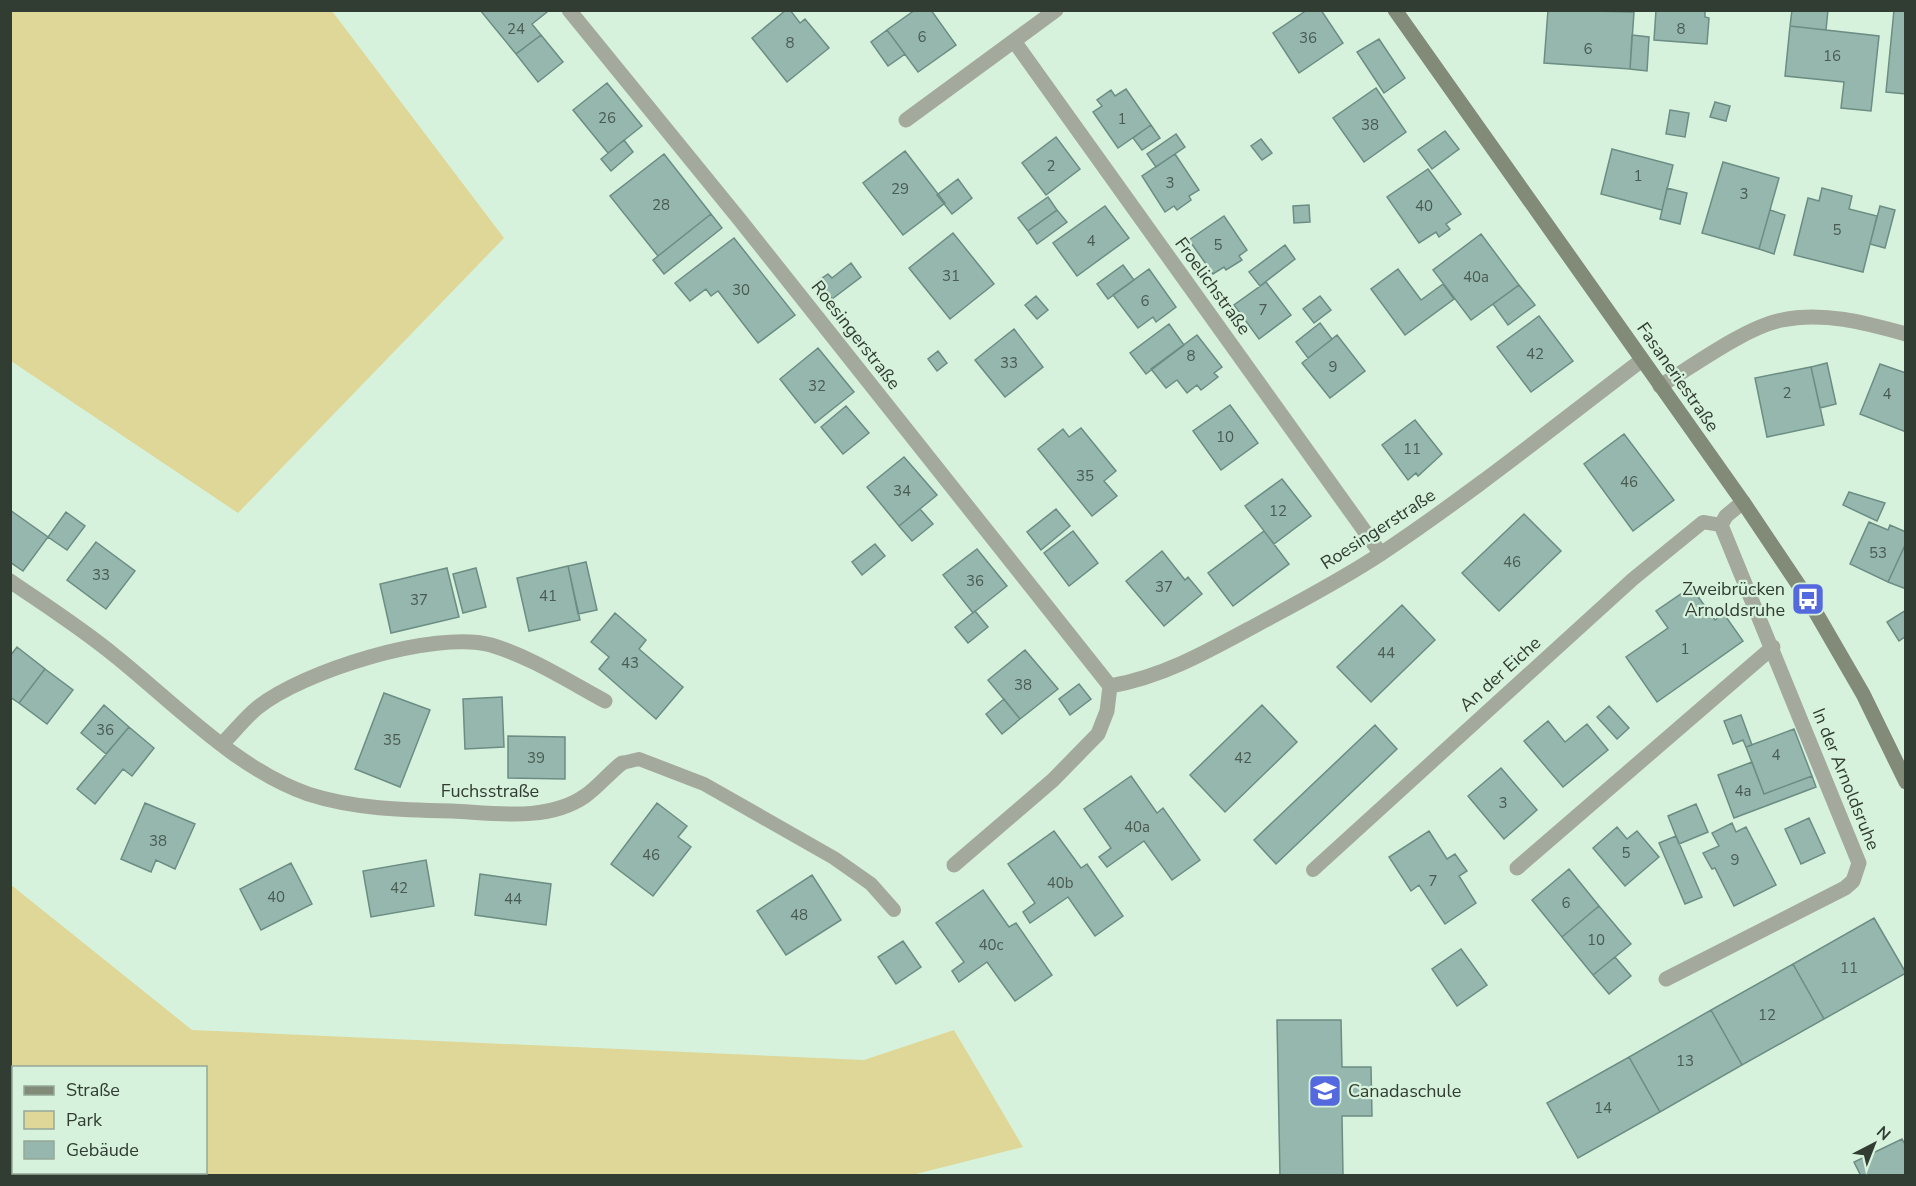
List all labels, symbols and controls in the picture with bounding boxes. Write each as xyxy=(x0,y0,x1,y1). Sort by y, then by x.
house number: 24 xyxy=(507,19,525,39)
house number: 8 xyxy=(1676,19,1686,39)
house number: 6 xyxy=(917,27,927,47)
house number: 36 xyxy=(1299,28,1317,48)
house number: 8 xyxy=(785,33,795,53)
house number: 6 xyxy=(1583,39,1593,59)
house number: 16 xyxy=(1823,46,1841,66)
house number: 26 xyxy=(598,108,616,128)
house number: 1 xyxy=(1117,109,1127,129)
house number: 38 xyxy=(1361,115,1379,135)
house number: 2 xyxy=(1046,156,1056,176)
house number: 1 xyxy=(1633,166,1643,186)
house number: 3 xyxy=(1165,173,1175,193)
house number: 29 xyxy=(891,179,909,199)
house number: 3 xyxy=(1739,184,1749,204)
house number: 28 xyxy=(652,195,670,215)
house number: 40 xyxy=(1415,196,1433,216)
house number: 5 xyxy=(1832,220,1842,240)
house number: 4 xyxy=(1086,231,1096,251)
street label: Froelichstraße xyxy=(1169,232,1257,340)
house number: 5 xyxy=(1213,235,1223,255)
house number: 31 xyxy=(942,266,960,286)
house number: 40a xyxy=(1463,267,1489,287)
street label: Roesingerstraße xyxy=(806,275,906,395)
house number: 30 xyxy=(732,280,750,300)
house number: 6 xyxy=(1140,291,1150,311)
house number: 7 xyxy=(1258,300,1268,320)
street label: Fasaneriestraße xyxy=(1631,317,1725,437)
house number: 42 xyxy=(1526,344,1544,364)
house number: 8 xyxy=(1186,346,1196,366)
house number: 33 xyxy=(1000,353,1018,373)
house number: 9 xyxy=(1328,357,1338,377)
house number: 32 xyxy=(808,376,826,396)
house number: 2 xyxy=(1782,383,1792,403)
house number: 4 xyxy=(1882,384,1892,404)
house number: 10 xyxy=(1216,427,1234,447)
house number: 11 xyxy=(1403,439,1421,459)
house number: 35 xyxy=(1076,466,1094,486)
house number: 46 xyxy=(1620,472,1638,492)
house number: 34 xyxy=(893,481,911,501)
street label: Roesingerstraße xyxy=(1316,483,1440,575)
house number: 12 xyxy=(1269,501,1287,521)
house number: 53 xyxy=(1869,543,1887,563)
house number: 46 xyxy=(1503,552,1521,572)
house number: 33 xyxy=(92,565,110,585)
house number: 36 xyxy=(966,571,984,591)
house number: 37 xyxy=(1155,577,1173,597)
place label: Zweibrücken Arnoldsruhe xyxy=(1682,577,1785,622)
bus stop icon: Zweibrücken Arnoldsruhe xyxy=(1790,581,1826,617)
house number: 41 xyxy=(539,586,557,606)
house number: 37 xyxy=(410,590,428,610)
street label: An der Eiche xyxy=(1454,631,1546,717)
house number: 1 xyxy=(1680,639,1690,659)
house number: 44 xyxy=(1377,643,1395,663)
house number: 43 xyxy=(621,653,639,673)
house number: 38 xyxy=(1014,675,1032,695)
street label: In der Arnoldsruhe xyxy=(1807,704,1885,854)
house number: 36 xyxy=(96,720,114,740)
house number: 35 xyxy=(383,730,401,750)
house number: 4 xyxy=(1771,745,1781,765)
house number: 39 xyxy=(527,748,545,768)
house number: 42 xyxy=(1234,748,1252,768)
street label: Fuchsstraße xyxy=(441,779,539,803)
house number: 4a xyxy=(1735,781,1751,801)
house number: 3 xyxy=(1498,793,1508,813)
house number: 40a xyxy=(1124,817,1150,837)
house number: 38 xyxy=(149,831,167,851)
house number: 5 xyxy=(1621,843,1631,863)
house number: 46 xyxy=(642,845,660,865)
house number: 9 xyxy=(1730,850,1740,870)
house number: 7 xyxy=(1428,871,1438,891)
house number: 40b xyxy=(1047,873,1074,893)
house number: 42 xyxy=(390,878,408,898)
house number: 40 xyxy=(267,887,285,907)
house number: 44 xyxy=(504,889,522,909)
house number: 6 xyxy=(1561,893,1571,913)
house number: 48 xyxy=(790,905,808,925)
house number: 10 xyxy=(1587,930,1605,950)
house number: 40c xyxy=(979,935,1004,955)
house number: 11 xyxy=(1840,958,1858,978)
house number: 12 xyxy=(1758,1005,1776,1025)
house number: 13 xyxy=(1676,1051,1694,1071)
legend xyxy=(12,1066,207,1174)
school or university icon: Canadaschule xyxy=(1307,1073,1343,1109)
text: Straße xyxy=(66,1078,120,1102)
place label: Canadaschule xyxy=(1348,1079,1461,1103)
house number: 14 xyxy=(1594,1098,1612,1118)
text: Park xyxy=(66,1108,103,1132)
north arrow xyxy=(1844,1114,1904,1174)
text: N xyxy=(1872,1121,1895,1146)
text: Gebäude xyxy=(66,1138,139,1162)

